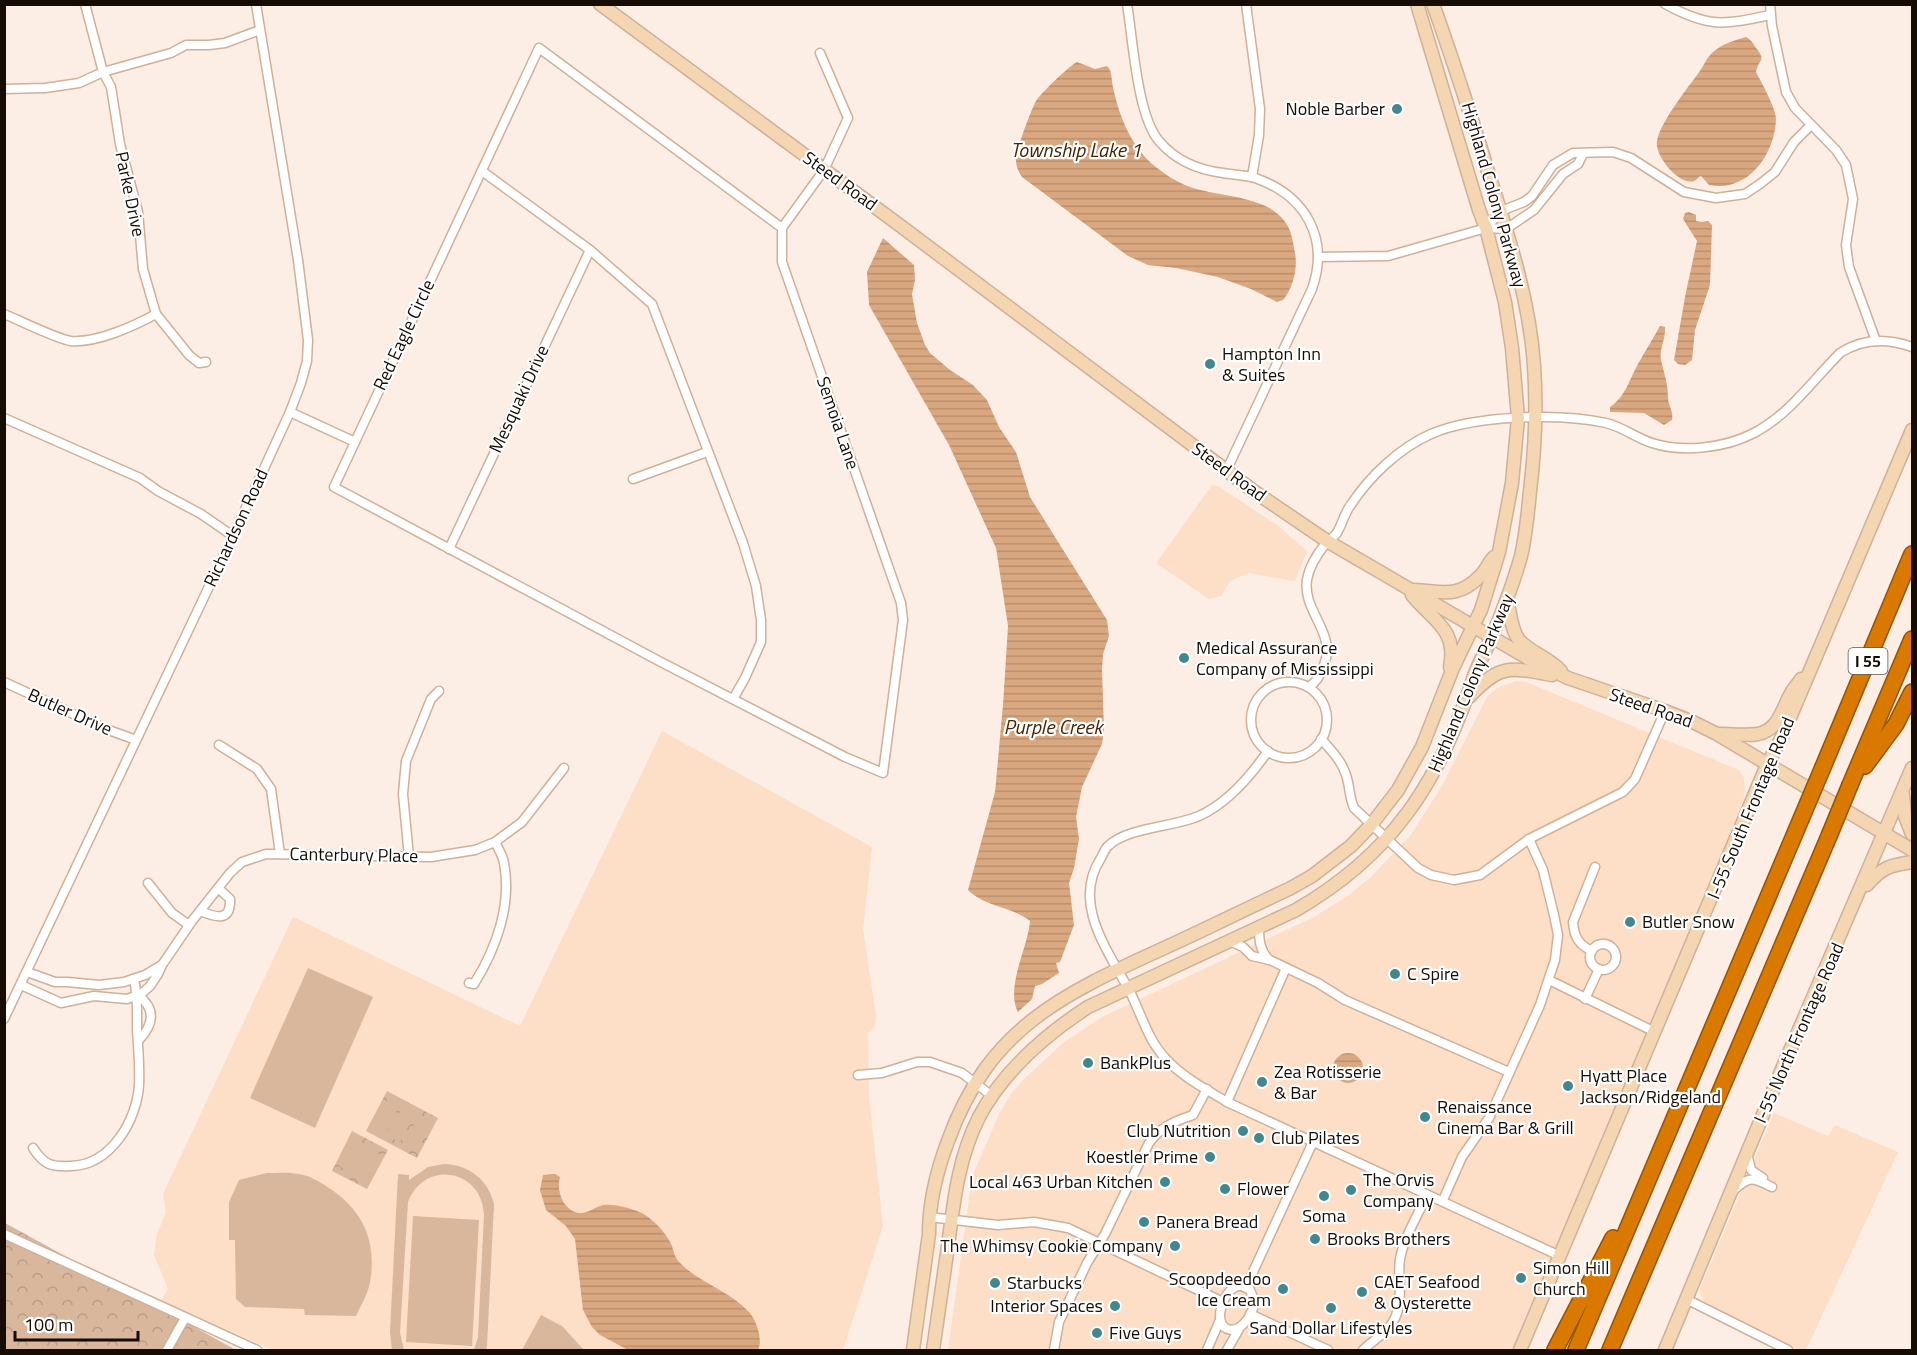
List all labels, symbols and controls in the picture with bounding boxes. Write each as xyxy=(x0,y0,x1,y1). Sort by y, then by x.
place label: Noble Barber xyxy=(1286,95,1385,122)
street label: Highland Colony Parkway xyxy=(1455,99,1534,291)
marker: Noble Barber xyxy=(1390,102,1404,116)
water label: Township Lake 1 xyxy=(1010,134,1142,165)
street label: Steed Road xyxy=(797,144,883,217)
street label: Parke Drive xyxy=(108,149,153,239)
street label: Red Eagle Circle xyxy=(366,275,441,395)
street label: Mesquaki Drive xyxy=(482,340,555,457)
place label: Hampton Inn & Suites xyxy=(1222,340,1321,388)
marker: Hampton Inn & Suites xyxy=(1203,357,1217,371)
street label: Semoia Lane xyxy=(810,373,867,473)
street label: Steed Road xyxy=(1186,435,1272,508)
street label: Richardson Road xyxy=(196,464,275,591)
street label: Highland Colony Parkway xyxy=(1421,589,1521,776)
place label: Medical Assurance Company of Mississippi xyxy=(1196,634,1374,682)
road number: I 55 xyxy=(1848,648,1888,674)
marker: Medical Assurance Company of Mississippi xyxy=(1177,651,1191,665)
street label: Butler Drive xyxy=(24,681,117,742)
street label: Steed Road xyxy=(1606,681,1696,734)
water label: Purple Creek xyxy=(1004,711,1104,742)
street label: I-55 South Frontage Road xyxy=(1700,712,1801,903)
street label: Canterbury Place xyxy=(289,840,419,869)
place label: Butler Snow xyxy=(1642,908,1735,935)
marker: Butler Snow xyxy=(1623,915,1637,929)
street label: I-55 North Frontage Road xyxy=(1747,938,1851,1127)
place label: C Spire xyxy=(1407,960,1459,987)
marker: C Spire xyxy=(1388,967,1402,981)
place label: BankPlus xyxy=(1100,1049,1171,1076)
marker: BankPlus xyxy=(1081,1056,1095,1070)
place label: Zea Rotisserie & Bar xyxy=(1274,1058,1381,1106)
place label: Hyatt Place Jackson/Ridgeland xyxy=(1580,1062,1721,1110)
marker: Zea Rotisserie & Bar xyxy=(1255,1075,1269,1089)
marker: Hyatt Place Jackson/Ridgeland xyxy=(1561,1079,1575,1093)
place label: Renaissance Cinema Bar & Grill xyxy=(1437,1093,1574,1141)
marker: Renaissance Cinema Bar & Grill xyxy=(1418,1110,1432,1124)
place label: Club Nutrition xyxy=(1126,1117,1231,1144)
marker: Club Nutrition xyxy=(1236,1124,1250,1138)
place label: Club Pilates xyxy=(1271,1124,1360,1151)
marker: Club Pilates xyxy=(1252,1131,1266,1145)
place label: Koestler Prime xyxy=(1086,1143,1198,1170)
marker: Koestler Prime xyxy=(1203,1150,1217,1164)
place label: The Orvis Company xyxy=(1363,1166,1434,1214)
place label: Local 463 Urban Kitchen xyxy=(969,1168,1153,1195)
marker: Local 463 Urban Kitchen xyxy=(1158,1175,1172,1189)
place label: Flower xyxy=(1237,1175,1289,1202)
marker: Flower xyxy=(1218,1182,1232,1196)
marker: The Orvis Company xyxy=(1344,1183,1358,1197)
marker: Soma xyxy=(1317,1189,1331,1203)
place label: Soma xyxy=(1302,1202,1346,1229)
place label: Panera Bread xyxy=(1156,1208,1258,1235)
marker: Panera Bread xyxy=(1137,1215,1151,1229)
place label: Brooks Brothers xyxy=(1327,1225,1450,1252)
place label: The Whimsy Cookie Company xyxy=(940,1232,1163,1259)
marker: Brooks Brothers xyxy=(1308,1232,1322,1246)
marker: The Whimsy Cookie Company xyxy=(1168,1239,1182,1253)
place label: Simon Hill Church xyxy=(1533,1254,1609,1302)
place label: Scoopdeedoo Ice Cream xyxy=(1169,1265,1271,1313)
place label: CAET Seafood & Oysterette xyxy=(1374,1268,1480,1316)
place label: Starbucks xyxy=(1007,1269,1082,1296)
marker: Simon Hill Church xyxy=(1514,1271,1528,1285)
marker: Starbucks xyxy=(988,1276,1002,1290)
marker: Scoopdeedoo Ice Cream xyxy=(1276,1282,1290,1296)
marker: CAET Seafood & Oysterette xyxy=(1355,1285,1369,1299)
place label: Interior Spaces xyxy=(990,1292,1103,1319)
marker: Interior Spaces xyxy=(1108,1299,1122,1313)
marker: Sand Dollar Lifestyles xyxy=(1324,1301,1338,1315)
scale bar xyxy=(15,1304,138,1342)
text: 100 m xyxy=(24,1311,73,1338)
place label: Sand Dollar Lifestyles xyxy=(1249,1314,1413,1341)
place label: Five Guys xyxy=(1109,1319,1182,1346)
marker: Five Guys xyxy=(1090,1326,1104,1340)

